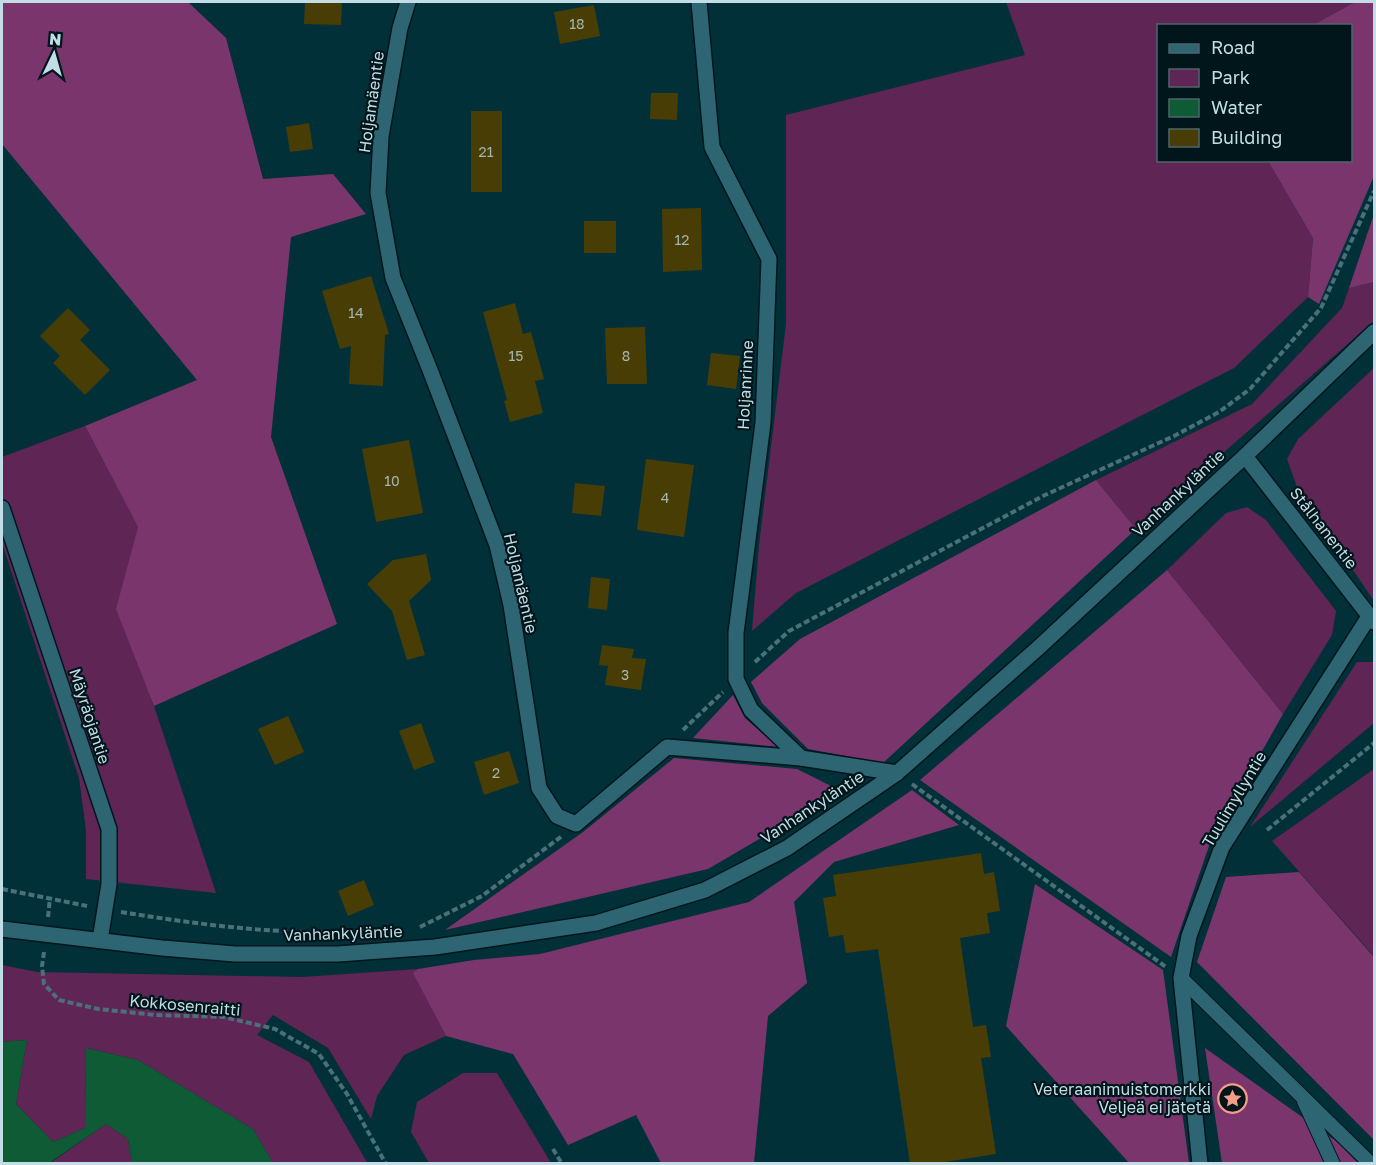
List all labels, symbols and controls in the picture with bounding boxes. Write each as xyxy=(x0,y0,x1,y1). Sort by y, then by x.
house number: 18 xyxy=(569,15,585,32)
north arrow xyxy=(24,24,84,84)
legend xyxy=(1157,24,1352,162)
text: N xyxy=(48,29,62,50)
text: Road xyxy=(1211,36,1255,58)
street label: Holjamäentie xyxy=(354,50,388,154)
text: Park xyxy=(1211,66,1250,88)
text: Water xyxy=(1211,96,1262,118)
text: Building xyxy=(1211,126,1282,148)
house number: 21 xyxy=(479,143,494,160)
house number: 12 xyxy=(675,231,689,248)
house number: 14 xyxy=(348,304,364,321)
street label: Holjanrinne xyxy=(733,340,757,430)
house number: 15 xyxy=(509,347,523,364)
house number: 8 xyxy=(622,347,630,364)
street label: Vanhankyläntie xyxy=(1128,445,1228,541)
house number: 10 xyxy=(384,472,400,489)
street label: Stålhanentie xyxy=(1286,483,1362,573)
house number: 4 xyxy=(661,489,669,506)
street label: Holjamäentie xyxy=(500,531,542,635)
street label: Mäyräojantie xyxy=(65,666,115,766)
house number: 3 xyxy=(621,666,629,683)
street label: Tuulimyllyntie xyxy=(1197,747,1271,851)
house number: 2 xyxy=(492,764,500,781)
street label: Vanhankyläntie xyxy=(757,766,867,848)
street label: Vanhankyläntie xyxy=(283,921,403,945)
street label: Kokkosenraitti xyxy=(129,990,241,1020)
place label: Veteraanimuistomerkki Veljeä ei jätetä xyxy=(1033,1079,1211,1117)
place icon: Veteraanimuistomerkki Veljeä ei jätetä xyxy=(1216,1082,1248,1114)

